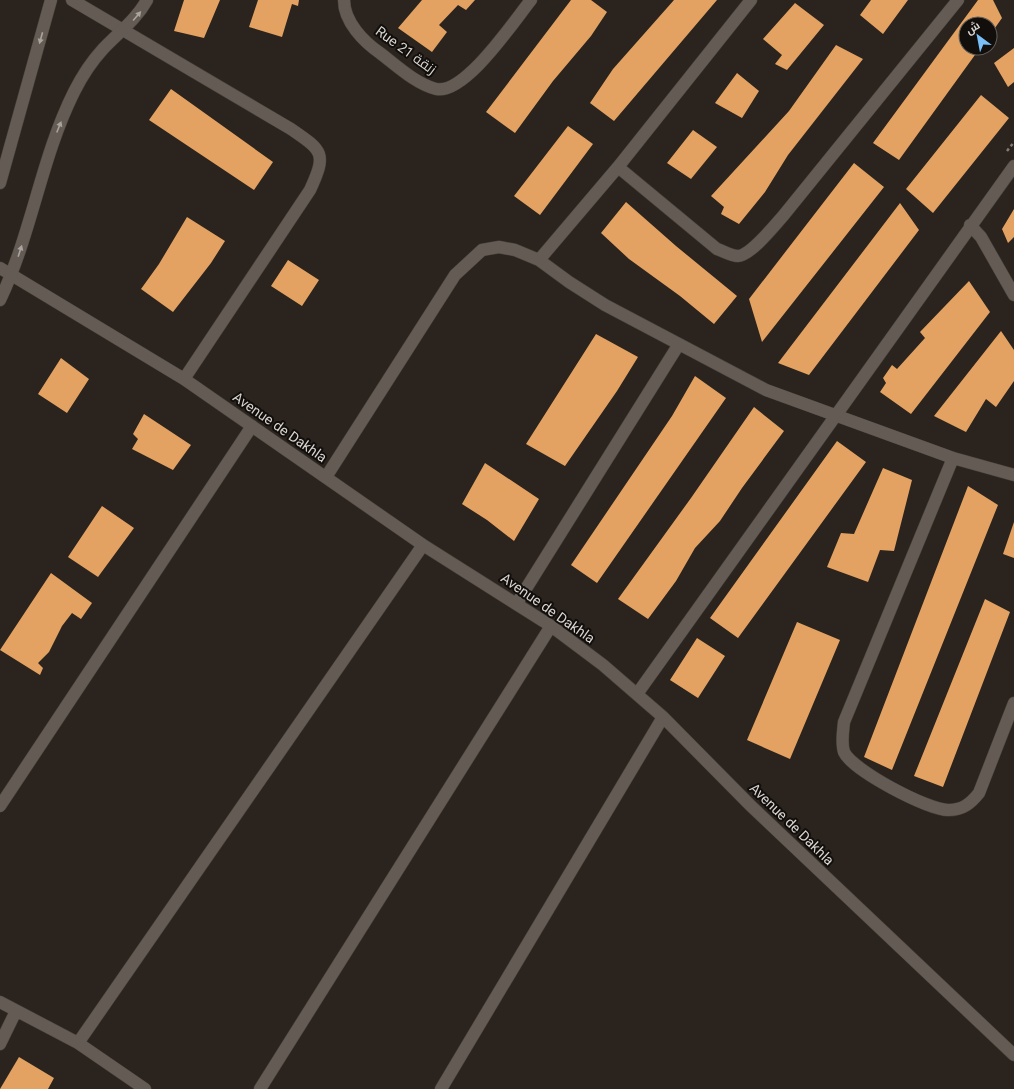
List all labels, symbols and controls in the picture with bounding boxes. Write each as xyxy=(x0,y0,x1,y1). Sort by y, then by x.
one-way arrow xyxy=(132,10,141,21)
north arrow xyxy=(958,16,998,56)
text: ش xyxy=(964,19,982,37)
street label: Rue 21 زنقة xyxy=(373,23,439,77)
one-way arrow xyxy=(38,32,44,44)
one-way arrow xyxy=(57,120,63,132)
one-way arrow xyxy=(17,244,23,256)
street label: Avenue de Dakhla xyxy=(230,389,330,465)
street label: Avenue de Dakhla xyxy=(498,570,598,646)
street label: Avenue de Dakhla xyxy=(747,780,837,868)

